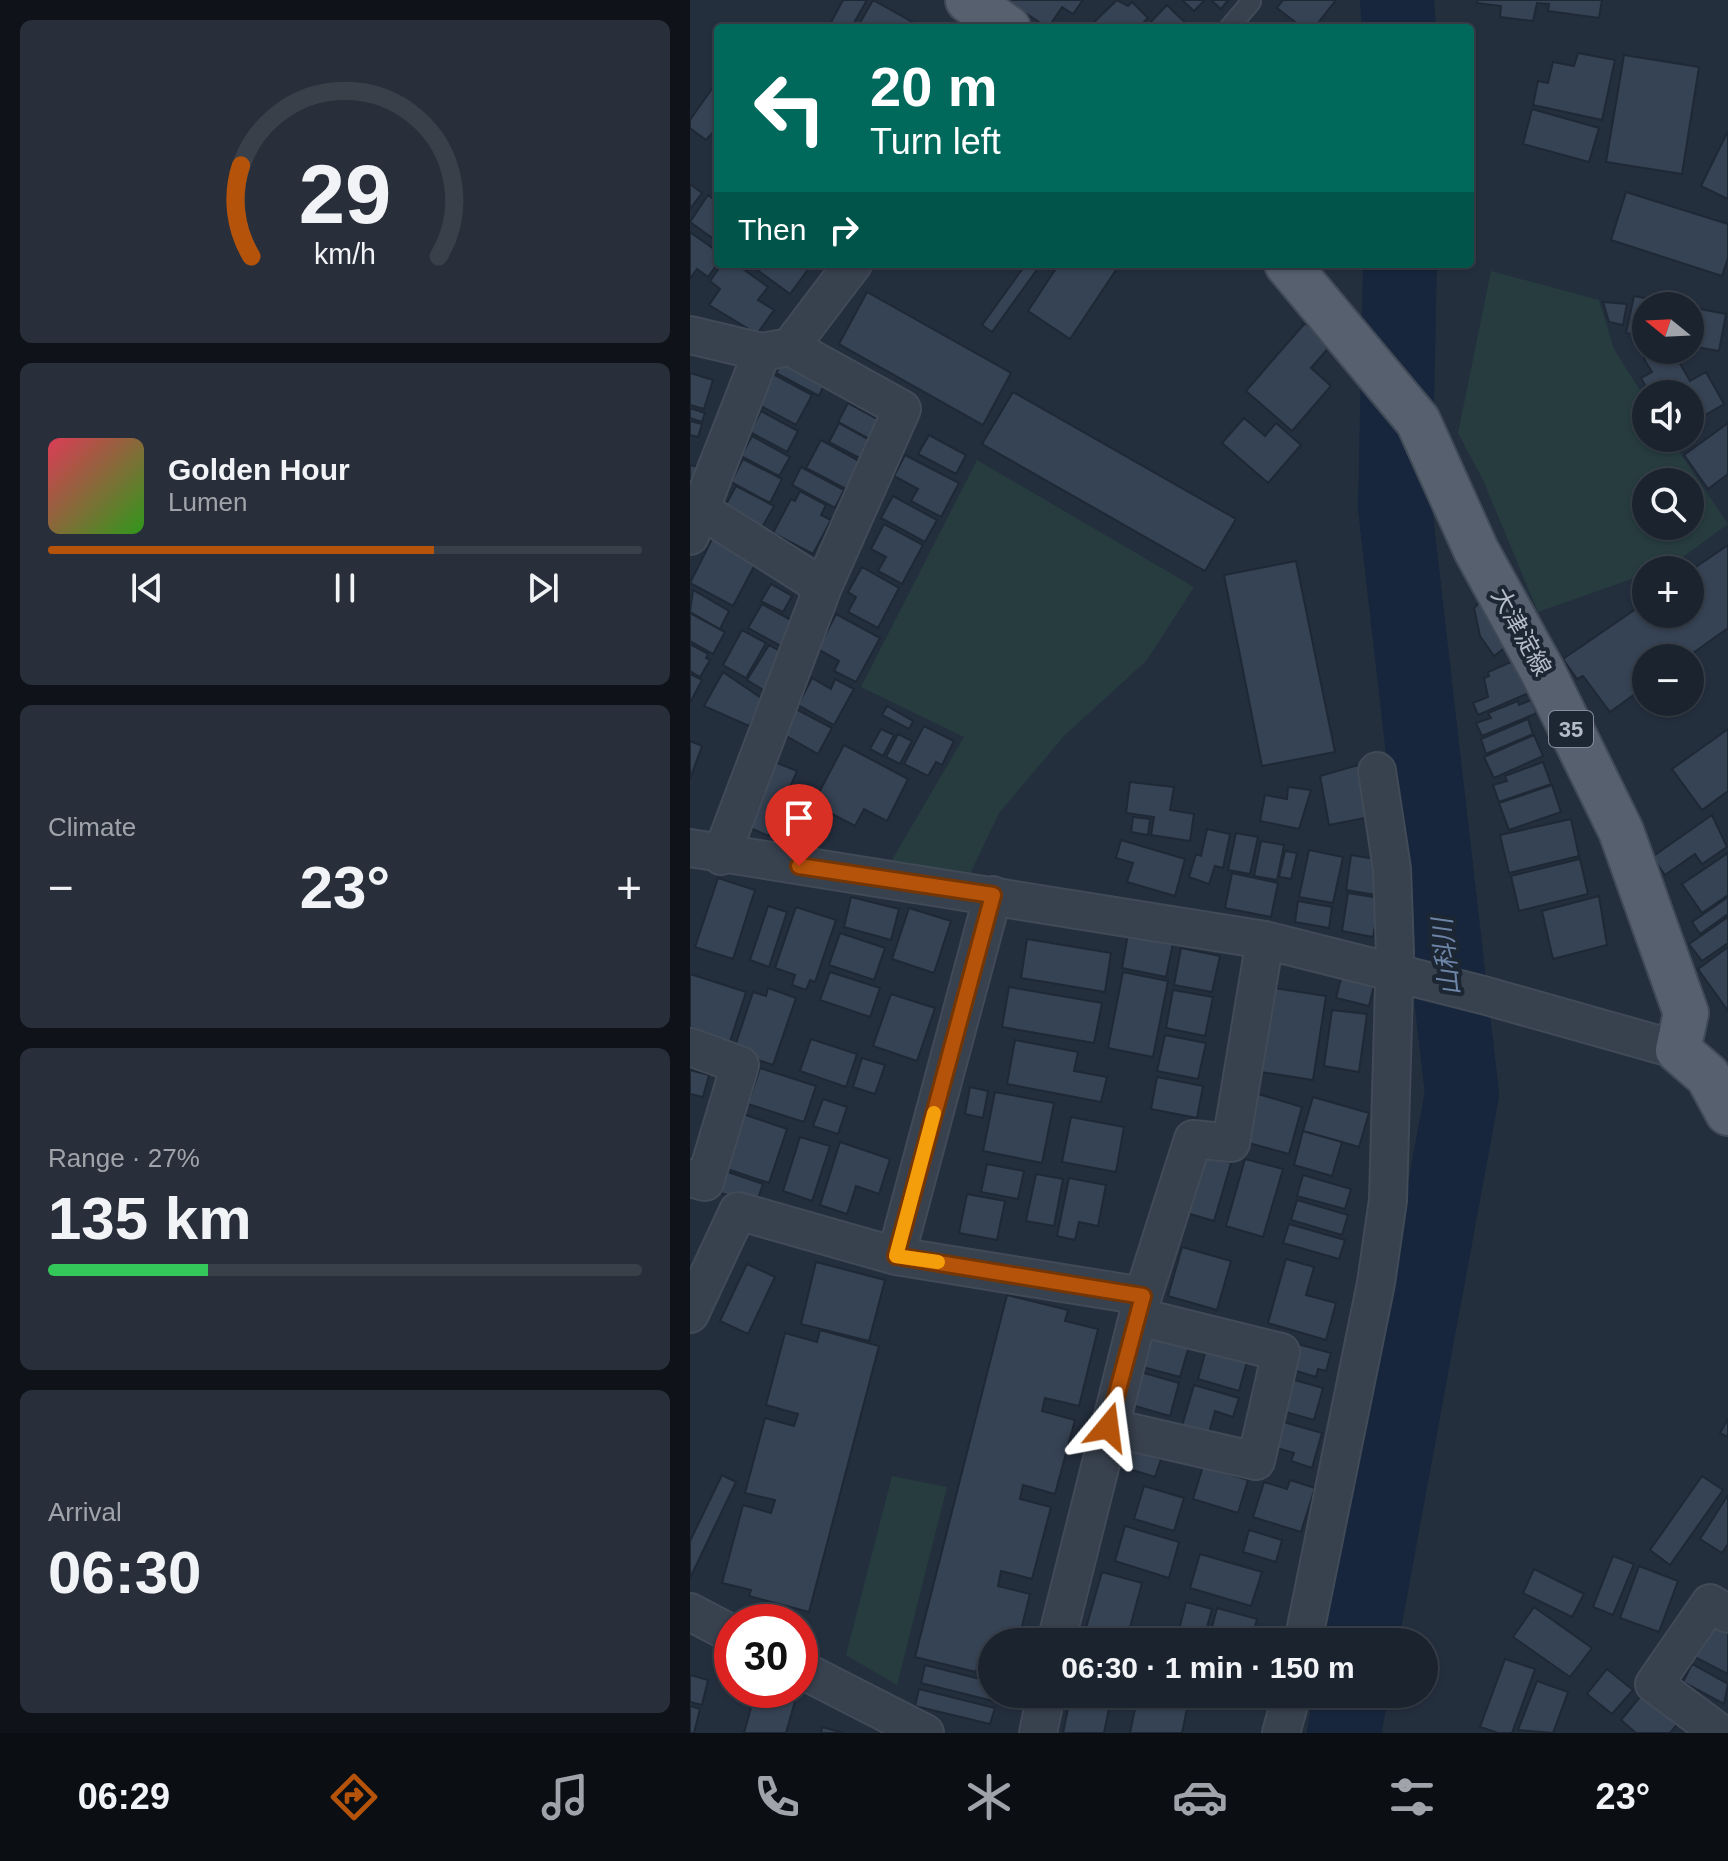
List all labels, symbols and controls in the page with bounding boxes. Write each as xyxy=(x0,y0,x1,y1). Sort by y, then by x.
text: 20 m xyxy=(870,55,998,118)
icon: left xyxy=(738,56,842,160)
text: Turn left xyxy=(870,121,1001,162)
text: 29 xyxy=(299,148,391,241)
icon: right xyxy=(822,208,866,252)
text: Then xyxy=(738,213,806,246)
text: km/h xyxy=(314,238,376,270)
north arrow xyxy=(1632,292,1704,364)
map controls xyxy=(1632,292,1704,716)
button: sound xyxy=(1632,380,1704,452)
text: Golden Hour xyxy=(168,453,350,486)
button: search xyxy=(1632,468,1704,540)
text: Lumen xyxy=(168,487,248,517)
button: + xyxy=(1632,556,1704,628)
icon: previous xyxy=(125,566,169,610)
icon: pause xyxy=(323,566,367,610)
icon: next xyxy=(521,566,565,610)
street label: 大津淀線 xyxy=(1486,583,1557,680)
button: − xyxy=(1632,644,1704,716)
road number: 35 xyxy=(1549,711,1593,747)
pin xyxy=(765,784,833,866)
icon: arrive xyxy=(777,796,821,840)
text: Climate xyxy=(48,812,136,842)
text: 23° xyxy=(300,854,390,921)
text: − xyxy=(48,863,74,912)
text: + xyxy=(616,863,642,912)
water label: 山科川 xyxy=(1427,914,1465,997)
text: Range · 27% xyxy=(48,1143,200,1173)
text: 135 km xyxy=(48,1185,252,1252)
position arrow xyxy=(1066,1385,1150,1469)
text: Arrival xyxy=(48,1497,122,1527)
text: 06:30 xyxy=(48,1539,201,1606)
speed limit sign: 30 xyxy=(714,1604,818,1708)
text: 06:30 · 1 min · 150 m xyxy=(1061,1651,1355,1684)
icon: directions xyxy=(326,1769,382,1825)
icon: music xyxy=(537,1769,593,1825)
icon: phone xyxy=(749,1769,805,1825)
icon: climate xyxy=(961,1769,1017,1825)
icon: car xyxy=(1172,1769,1228,1825)
icon: filters xyxy=(1384,1769,1440,1825)
text: 06:29 xyxy=(78,1776,170,1817)
text: 23° xyxy=(1596,1776,1650,1817)

